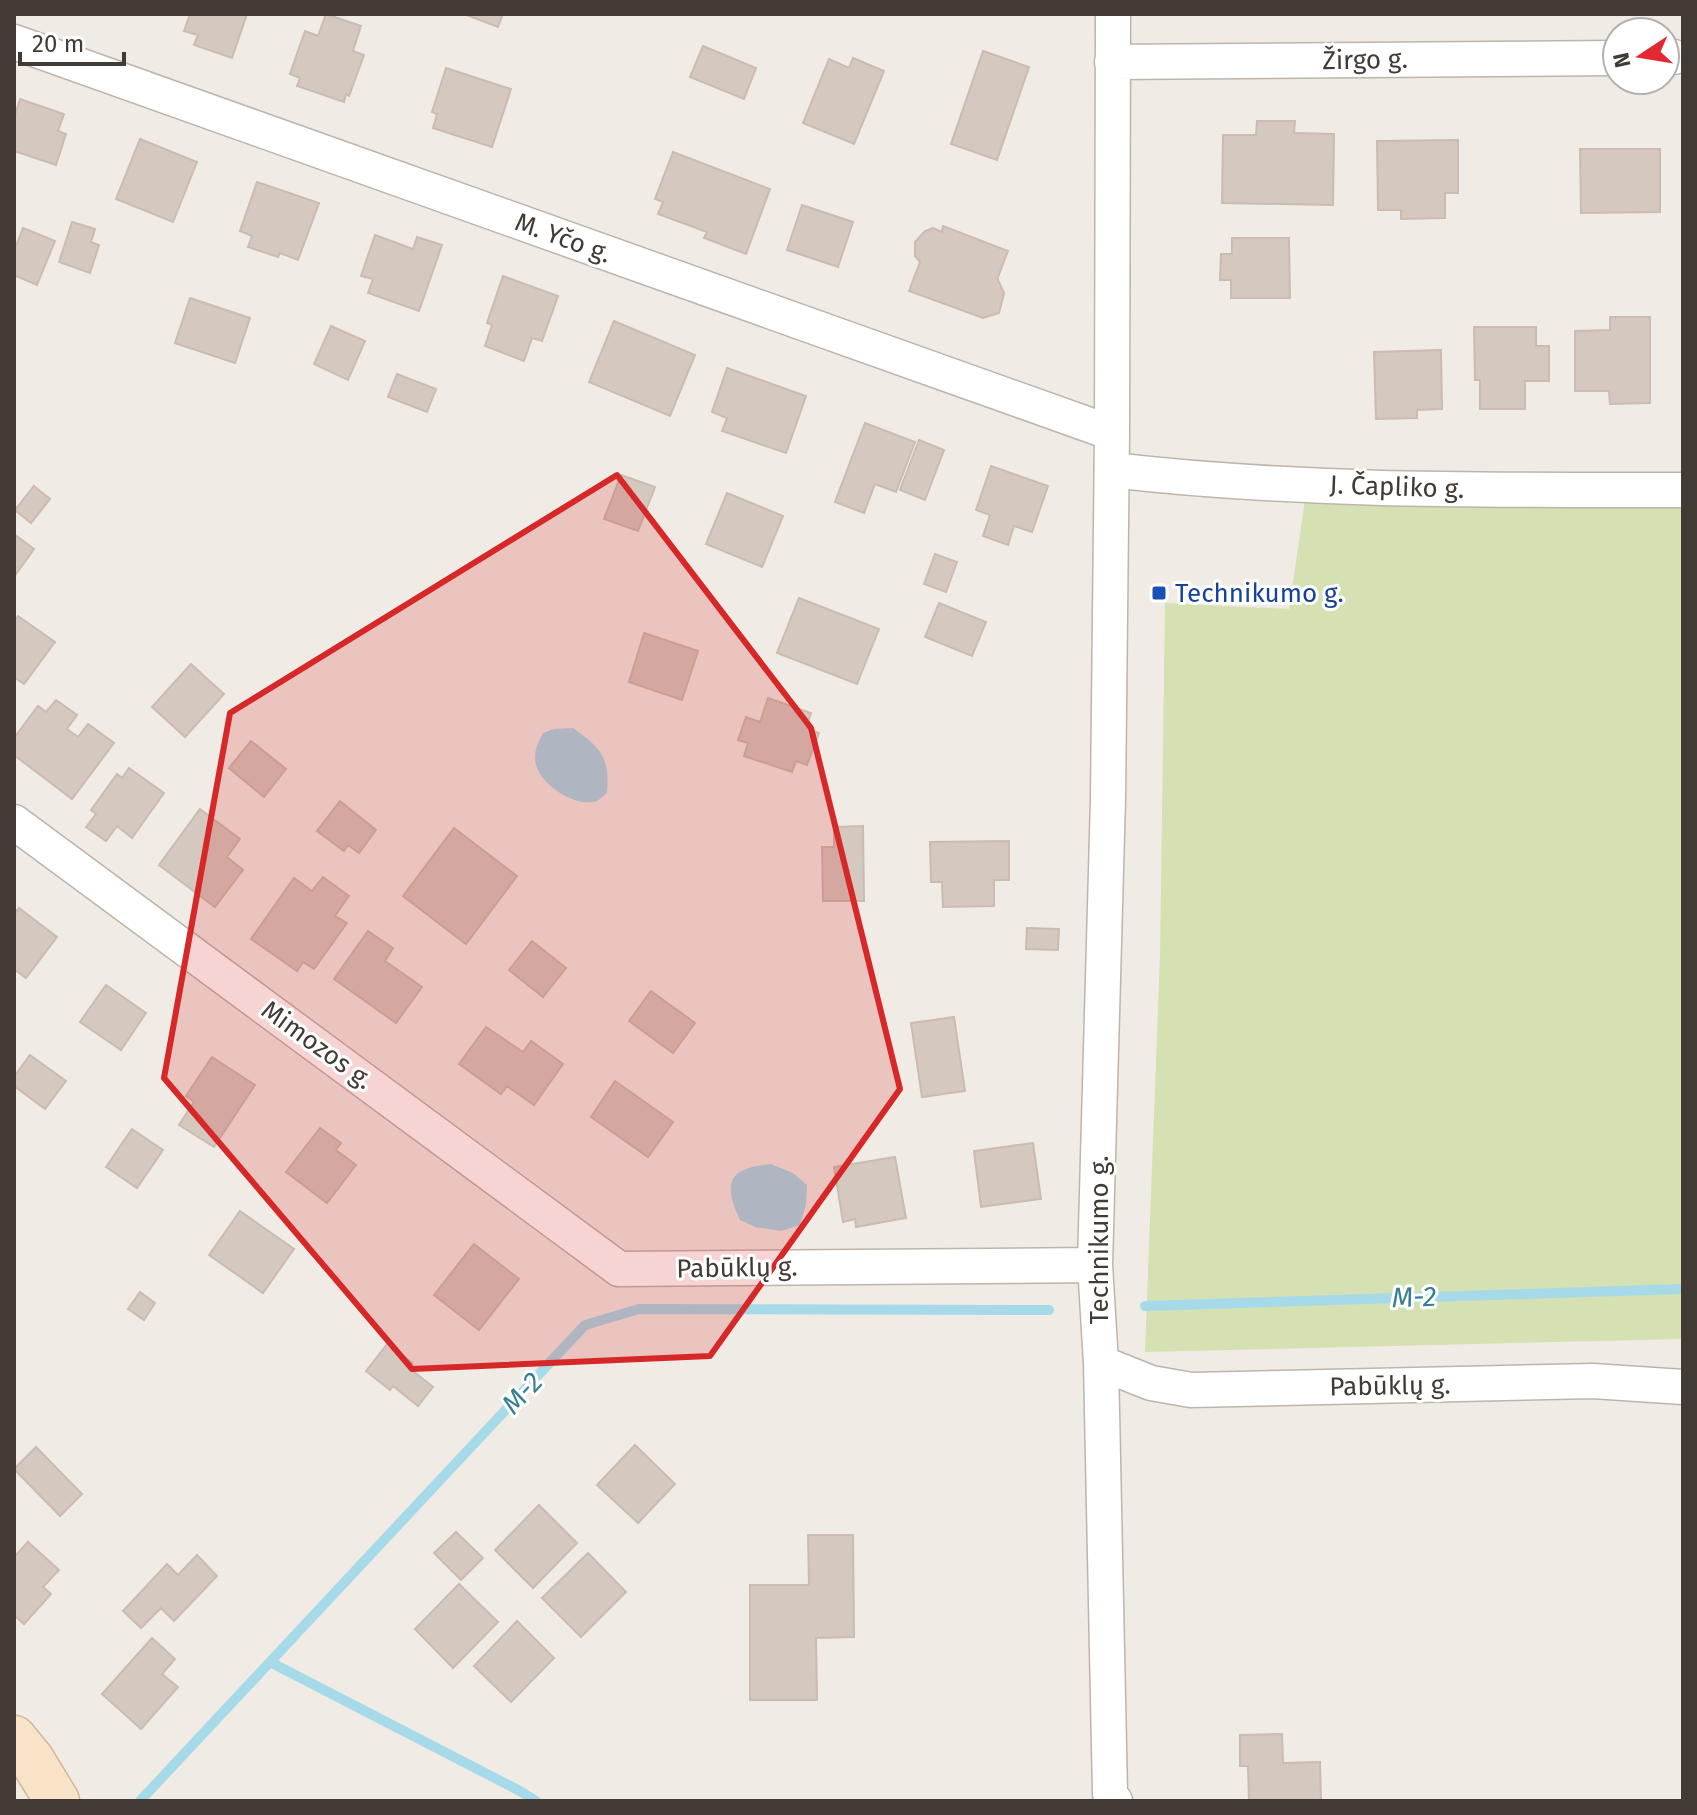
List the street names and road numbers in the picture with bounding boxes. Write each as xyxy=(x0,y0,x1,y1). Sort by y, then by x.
street label: Žirgo g. xyxy=(1322,44,1408,76)
street label: M. Yčo g. xyxy=(511,206,615,270)
street label: J. Čapliko g. xyxy=(1329,468,1465,505)
street label: Mimozos g. xyxy=(255,994,379,1096)
street label: Technikumo g. xyxy=(1084,1156,1115,1324)
street label: Pabūklų g. xyxy=(676,1251,798,1285)
street label: Pabūklų g. xyxy=(1329,1369,1451,1403)

